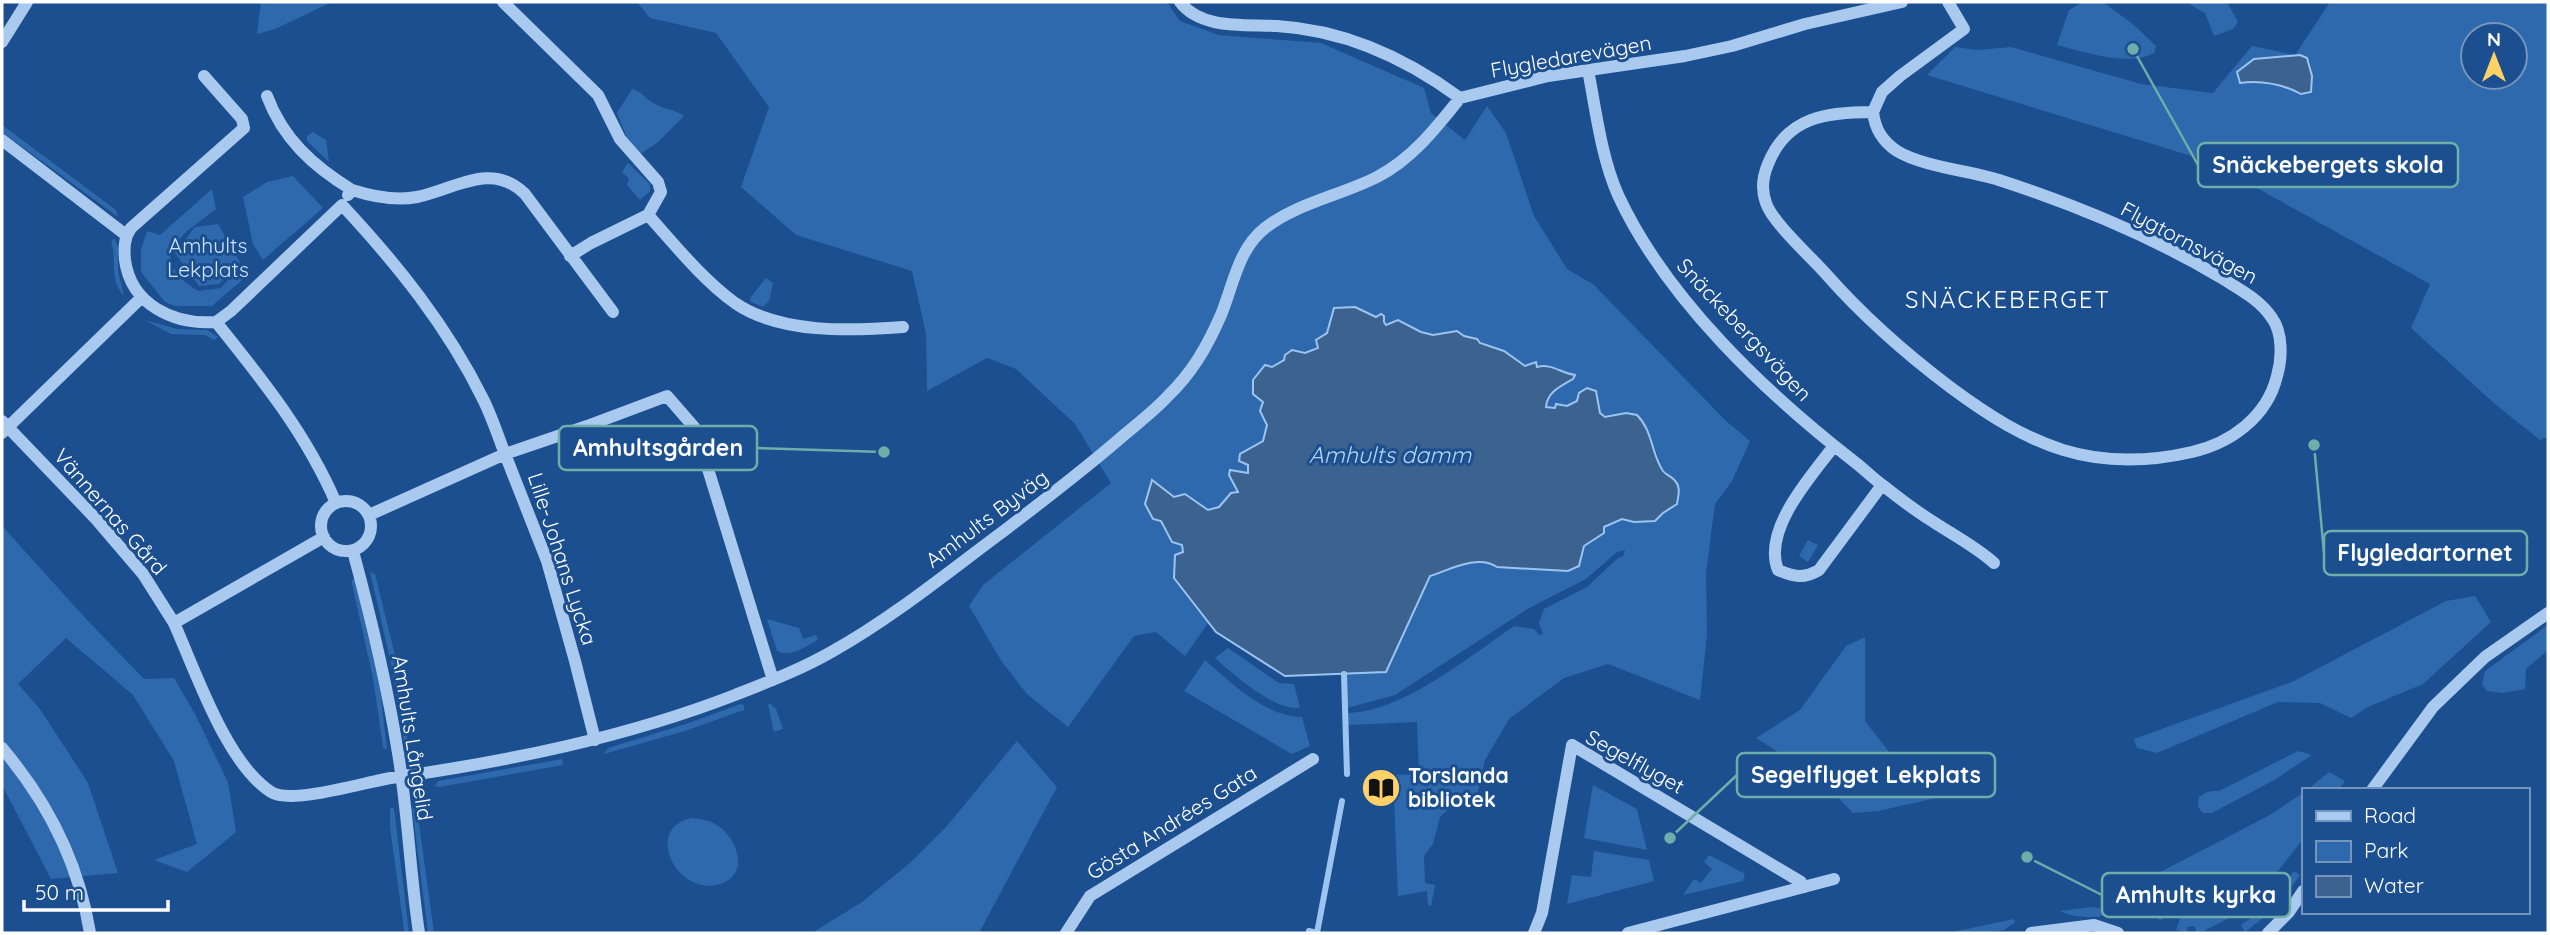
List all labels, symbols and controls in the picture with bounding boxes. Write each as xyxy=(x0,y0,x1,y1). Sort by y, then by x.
north arrow xyxy=(2459,21,2529,91)
text: N xyxy=(2487,27,2501,51)
street label: Flygledarevägen xyxy=(1488,29,1653,83)
callout: Snäckebergets skola xyxy=(2198,143,2458,187)
text: Snäckebergets skola xyxy=(2212,150,2444,179)
street label: Flygtornsvägen xyxy=(2117,195,2262,289)
park label: Amhults Lekplats xyxy=(167,232,249,282)
street label: Snäckebergsvägen xyxy=(1672,253,1818,406)
district label: SNÄCKEBERGET xyxy=(1905,284,2111,314)
callout: Amhultsgården xyxy=(559,426,757,470)
text: Amhultsgården xyxy=(573,433,743,462)
water label: Amhults damm xyxy=(1309,440,1472,469)
street label: Vännernas Gård xyxy=(49,443,173,580)
street label: Amhults Byväg xyxy=(920,464,1053,573)
street label: Lille-Johans Lycka xyxy=(523,469,603,648)
callout: Flygledartornet xyxy=(2324,531,2527,575)
text: Flygledartornet xyxy=(2337,538,2513,567)
street label: Amhults Långelid xyxy=(387,653,439,822)
street label: Segelflyget xyxy=(1582,723,1689,799)
callout: Segelflyget Lekplats xyxy=(1737,753,1995,797)
street label: Gösta Andrées Gata xyxy=(1082,759,1261,885)
text: Segelflyget Lekplats xyxy=(1751,760,1981,789)
place label: Torslanda bibliotek xyxy=(1408,762,1509,812)
library icon: Torslanda bibliotek xyxy=(1360,767,1402,809)
legend xyxy=(2302,788,2529,914)
text: Road xyxy=(2364,802,2416,828)
text: Park xyxy=(2364,837,2408,863)
scale bar xyxy=(24,869,168,913)
text: Water xyxy=(2364,872,2424,898)
callout: Amhults kyrka xyxy=(2102,873,2290,917)
text: 50 m xyxy=(35,879,84,905)
text: Amhults kyrka xyxy=(2116,880,2276,909)

